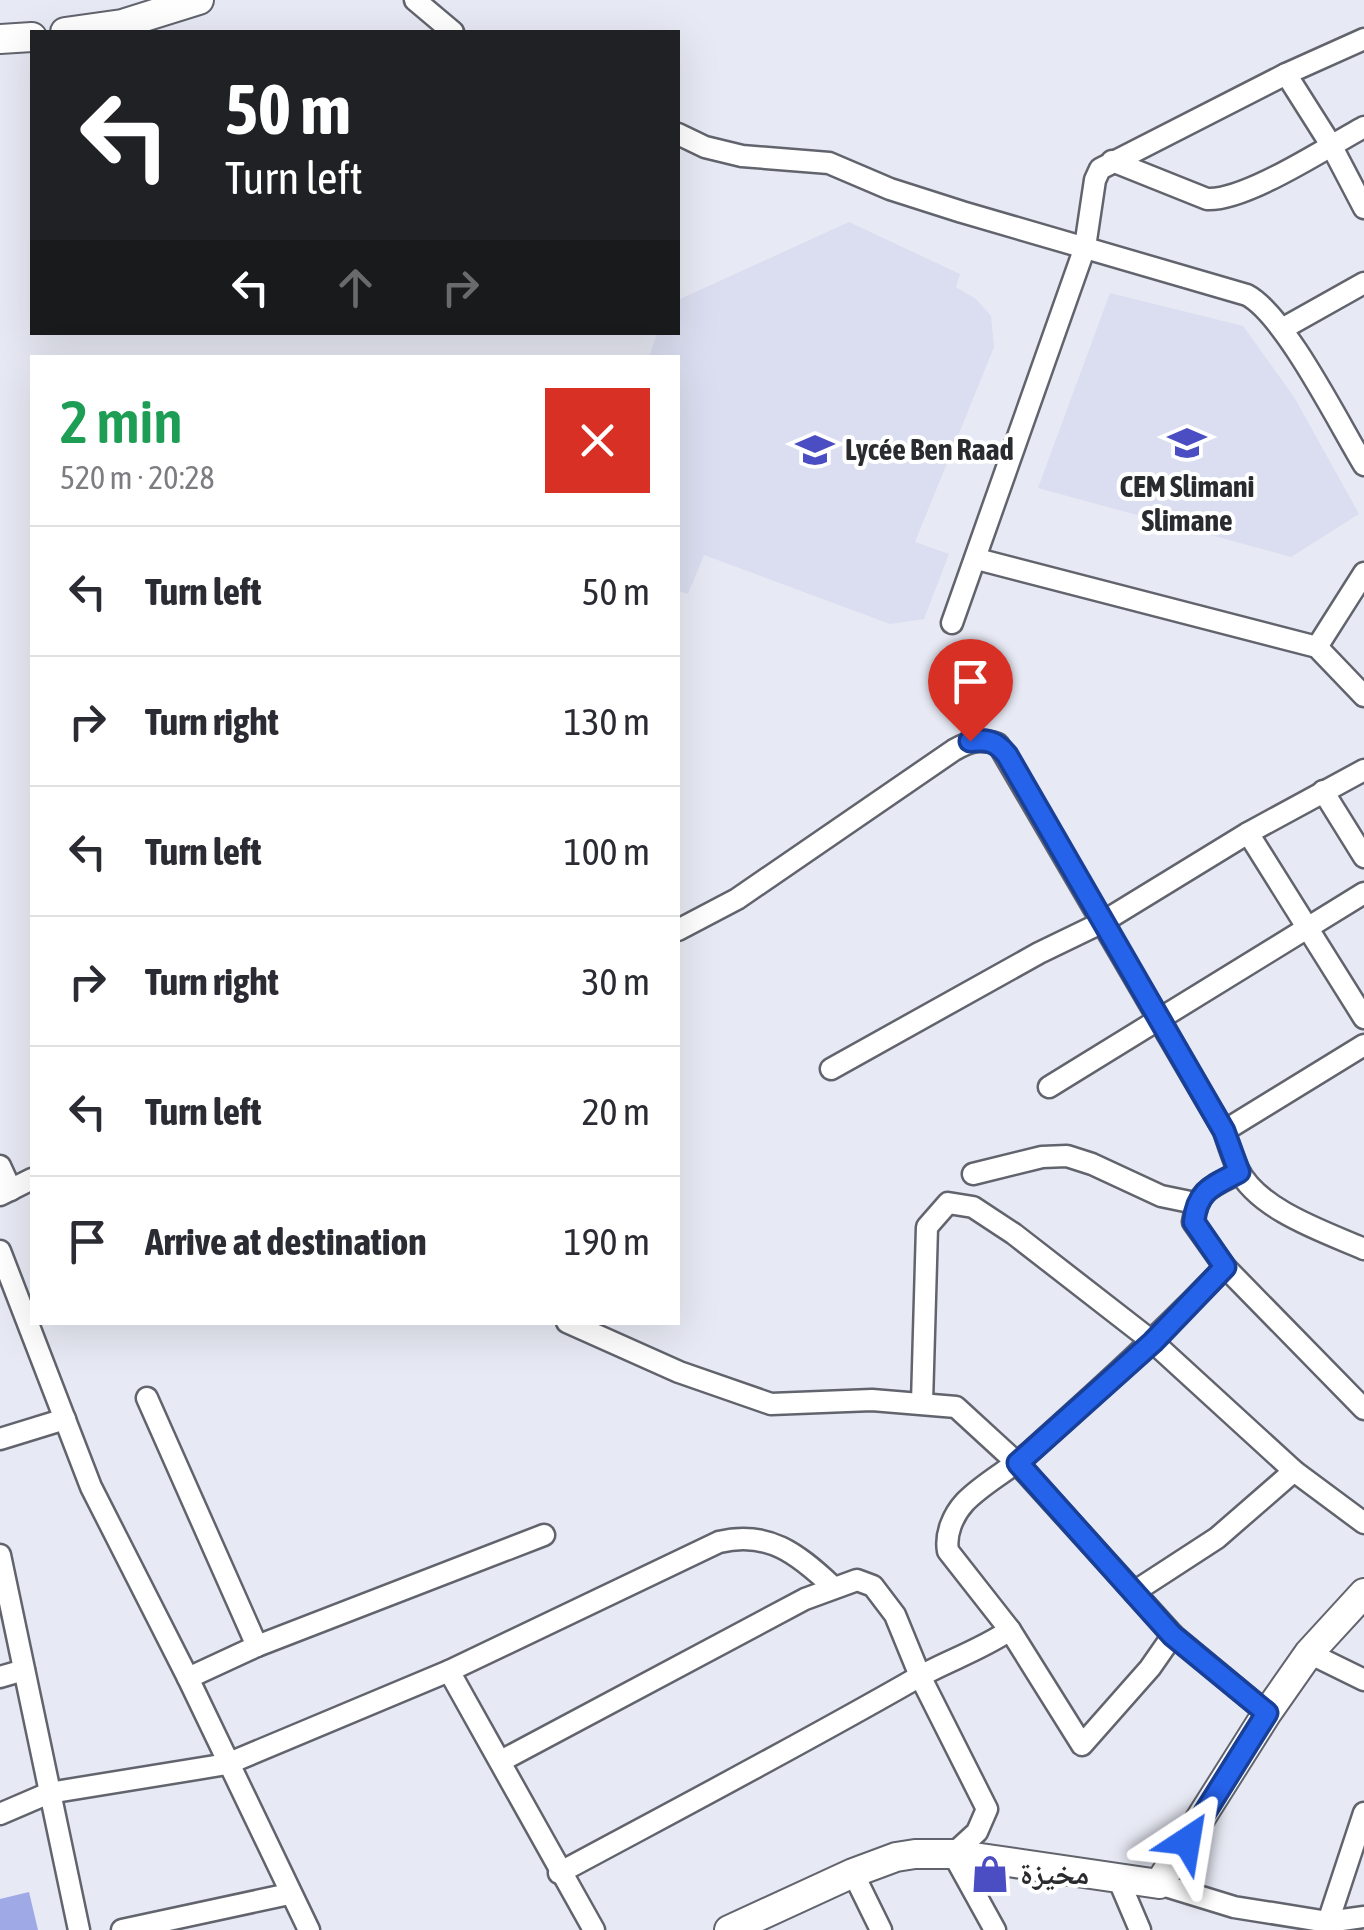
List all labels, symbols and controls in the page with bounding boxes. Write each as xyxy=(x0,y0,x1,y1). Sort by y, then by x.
text: 50 m xyxy=(225,69,351,149)
icon: left xyxy=(60,70,190,200)
text: Turn left xyxy=(225,152,363,204)
icon: left xyxy=(223,260,278,315)
icon: ahead xyxy=(328,260,383,315)
icon: right xyxy=(433,260,488,315)
text: 2 min xyxy=(60,387,183,456)
button: close xyxy=(545,388,650,493)
school or university icon: CEM Slimani Slimane xyxy=(1166,422,1208,464)
school or university icon: Lycée Ben Raad xyxy=(794,429,836,471)
place label: Lycée Ben Raad xyxy=(845,432,1014,466)
text: 520 m · 20:28 xyxy=(60,459,215,496)
place label: CEM Slimani Slimane xyxy=(1120,469,1254,537)
icon: left xyxy=(60,564,115,619)
text: Turn left xyxy=(145,570,261,613)
text: 50 m xyxy=(582,570,650,613)
pin xyxy=(928,639,1013,742)
icon: arrive xyxy=(943,654,998,709)
icon: right xyxy=(60,694,115,749)
text: Turn right xyxy=(145,700,279,743)
text: 130 m xyxy=(564,700,650,743)
icon: left xyxy=(60,824,115,879)
text: Turn left xyxy=(145,830,261,873)
text: 100 m xyxy=(564,830,650,873)
icon: right xyxy=(60,954,115,1009)
text: Turn right xyxy=(145,960,279,1003)
text: 30 m xyxy=(582,960,650,1003)
icon: left xyxy=(60,1084,115,1139)
text: Turn left xyxy=(145,1090,261,1133)
text: 20 m xyxy=(582,1090,650,1133)
icon: arrive xyxy=(60,1214,115,1269)
text: Arrive at destination xyxy=(145,1220,427,1263)
text: 190 m xyxy=(564,1220,650,1263)
position arrow xyxy=(1135,1789,1239,1893)
shop icon: مخيزة xyxy=(969,1853,1011,1895)
place label: مخيزة xyxy=(1020,1856,1089,1891)

